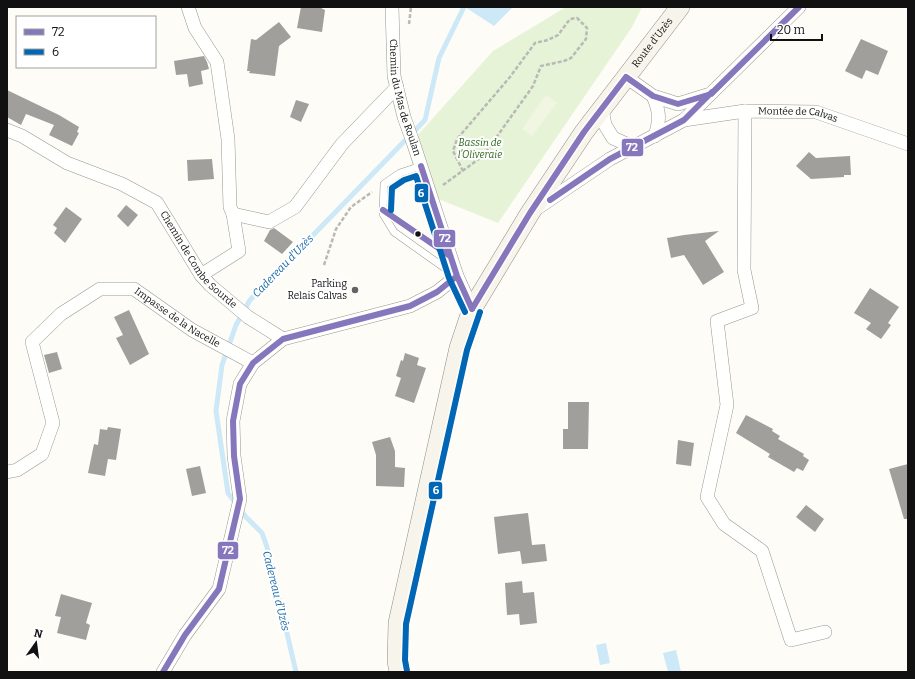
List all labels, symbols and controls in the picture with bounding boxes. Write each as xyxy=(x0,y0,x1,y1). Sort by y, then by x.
street label: Route d'Uzès xyxy=(630,15,676,70)
legend xyxy=(16,16,156,68)
scale bar xyxy=(771,16,822,42)
text: 20 m xyxy=(777,23,806,37)
text: 72 xyxy=(52,25,64,39)
street label: Chemin du Mas de Roulan xyxy=(387,39,423,158)
text: 6 xyxy=(52,45,59,59)
street label: Montée de Calvas xyxy=(758,105,840,125)
park label: Bassin de l'Oliveraie xyxy=(458,137,502,161)
line badge: 72 xyxy=(621,138,644,157)
text: 72 xyxy=(626,141,638,154)
line badge: 6 xyxy=(414,183,429,203)
text: 6 xyxy=(418,187,425,200)
street label: Chemin de Combe Sourde xyxy=(157,209,239,311)
unlabelled marker xyxy=(413,229,423,239)
line badge: 72 xyxy=(433,229,456,248)
water label: Cadereau d'Uzès xyxy=(250,232,316,300)
text: 72 xyxy=(439,232,451,245)
place label: Parking Relais Calvas xyxy=(287,278,347,302)
street label: Impasse de la Nacelle xyxy=(132,285,222,350)
marker: Parking Relais Calvas xyxy=(350,285,360,295)
line badge: 6 xyxy=(428,481,443,500)
text: 6 xyxy=(433,484,440,497)
line badge: 72 xyxy=(217,541,239,560)
text: 72 xyxy=(222,544,234,557)
water label: Cadereau d'Uzès xyxy=(260,550,292,632)
north arrow xyxy=(16,623,56,663)
text: N xyxy=(33,626,44,641)

